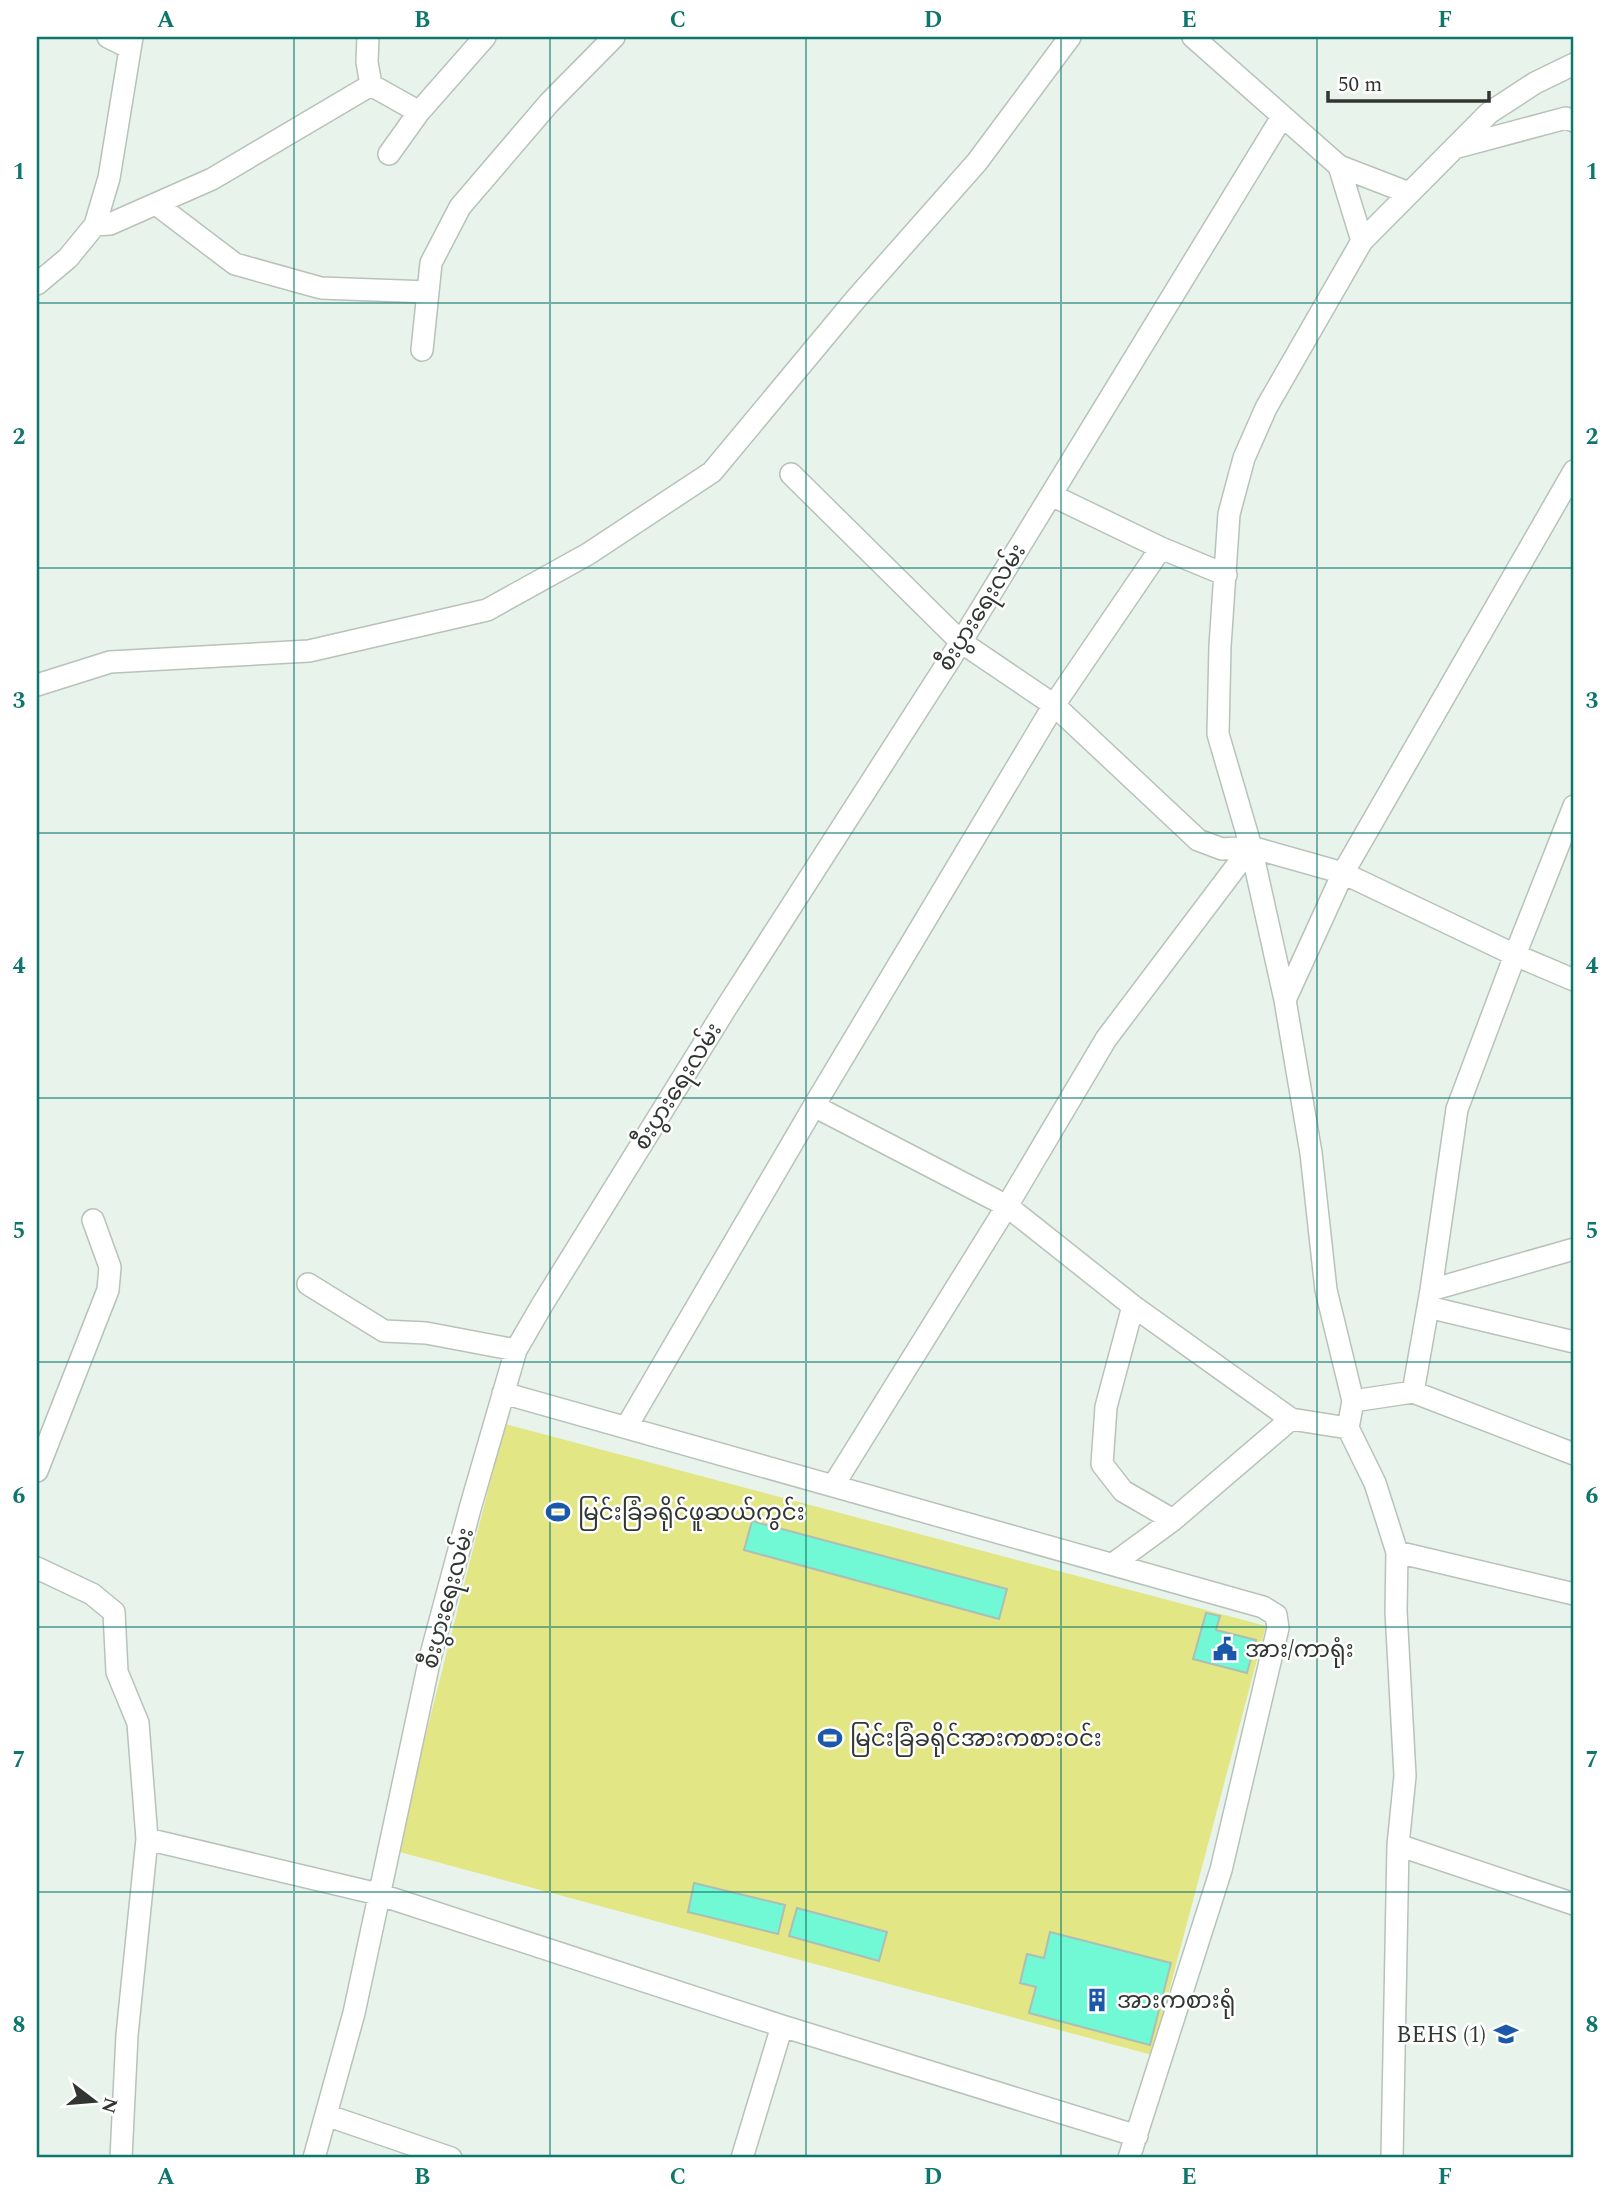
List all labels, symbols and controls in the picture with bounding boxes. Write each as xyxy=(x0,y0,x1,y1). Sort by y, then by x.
text: A xyxy=(157,3,175,38)
text: B xyxy=(414,3,430,38)
text: C xyxy=(670,3,686,38)
text: D xyxy=(924,3,942,38)
text: E xyxy=(1181,3,1197,38)
text: F xyxy=(1438,3,1452,38)
scale bar xyxy=(1328,60,1488,104)
text: 50 m xyxy=(1338,69,1382,101)
text: 1 xyxy=(13,155,25,190)
text: 1 xyxy=(1586,155,1598,190)
text: 2 xyxy=(13,420,26,455)
text: 2 xyxy=(1586,420,1599,455)
street label: စီးပွားရေးလမ်း xyxy=(929,537,1035,678)
text: 3 xyxy=(13,684,26,719)
text: 3 xyxy=(1586,684,1599,719)
text: 4 xyxy=(13,949,26,984)
text: 4 xyxy=(1586,949,1599,984)
street label: စီးပွားရေးလမ်း xyxy=(625,1016,731,1157)
text: 5 xyxy=(13,1214,25,1249)
text: 5 xyxy=(1586,1214,1598,1249)
text: 6 xyxy=(13,1479,26,1514)
text: 6 xyxy=(1586,1479,1599,1514)
place label: မြင်းခြံခရိုင်ဖူဆယ်ကွင်း xyxy=(578,1496,805,1531)
sports icon: မြင်းခြံခရိုင်ဖူဆယ်ကွင်း xyxy=(544,1498,572,1526)
street label: စီးပွားရေးလမ်း xyxy=(413,1524,484,1673)
place label: အား/ကာရုံး xyxy=(1245,1633,1354,1668)
public building icon: အား/ကာရုံး xyxy=(1211,1635,1239,1663)
place label: မြင်းခြံခရိုင်အားကစားဝင်း xyxy=(850,1722,1102,1757)
sports icon: မြင်းခြံခရိုင်အားကစားဝင်း xyxy=(816,1724,844,1752)
text: 7 xyxy=(13,1743,25,1778)
text: 7 xyxy=(1586,1743,1598,1778)
place label: အားကစားရုံ xyxy=(1117,1984,1235,2019)
building icon: အားကစားရုံ xyxy=(1083,1986,1111,2014)
text: 8 xyxy=(13,2008,25,2043)
text: 8 xyxy=(1586,2008,1598,2043)
place label: BEHS (1) xyxy=(1396,2018,1486,2053)
school or university icon: BEHS (1) xyxy=(1492,2020,1520,2048)
north arrow xyxy=(60,2066,130,2136)
text: N xyxy=(93,2094,125,2117)
text: A xyxy=(157,2160,175,2195)
text: B xyxy=(414,2160,430,2195)
text: C xyxy=(670,2160,686,2195)
text: D xyxy=(924,2160,942,2195)
text: E xyxy=(1181,2160,1197,2195)
text: F xyxy=(1438,2160,1452,2195)

